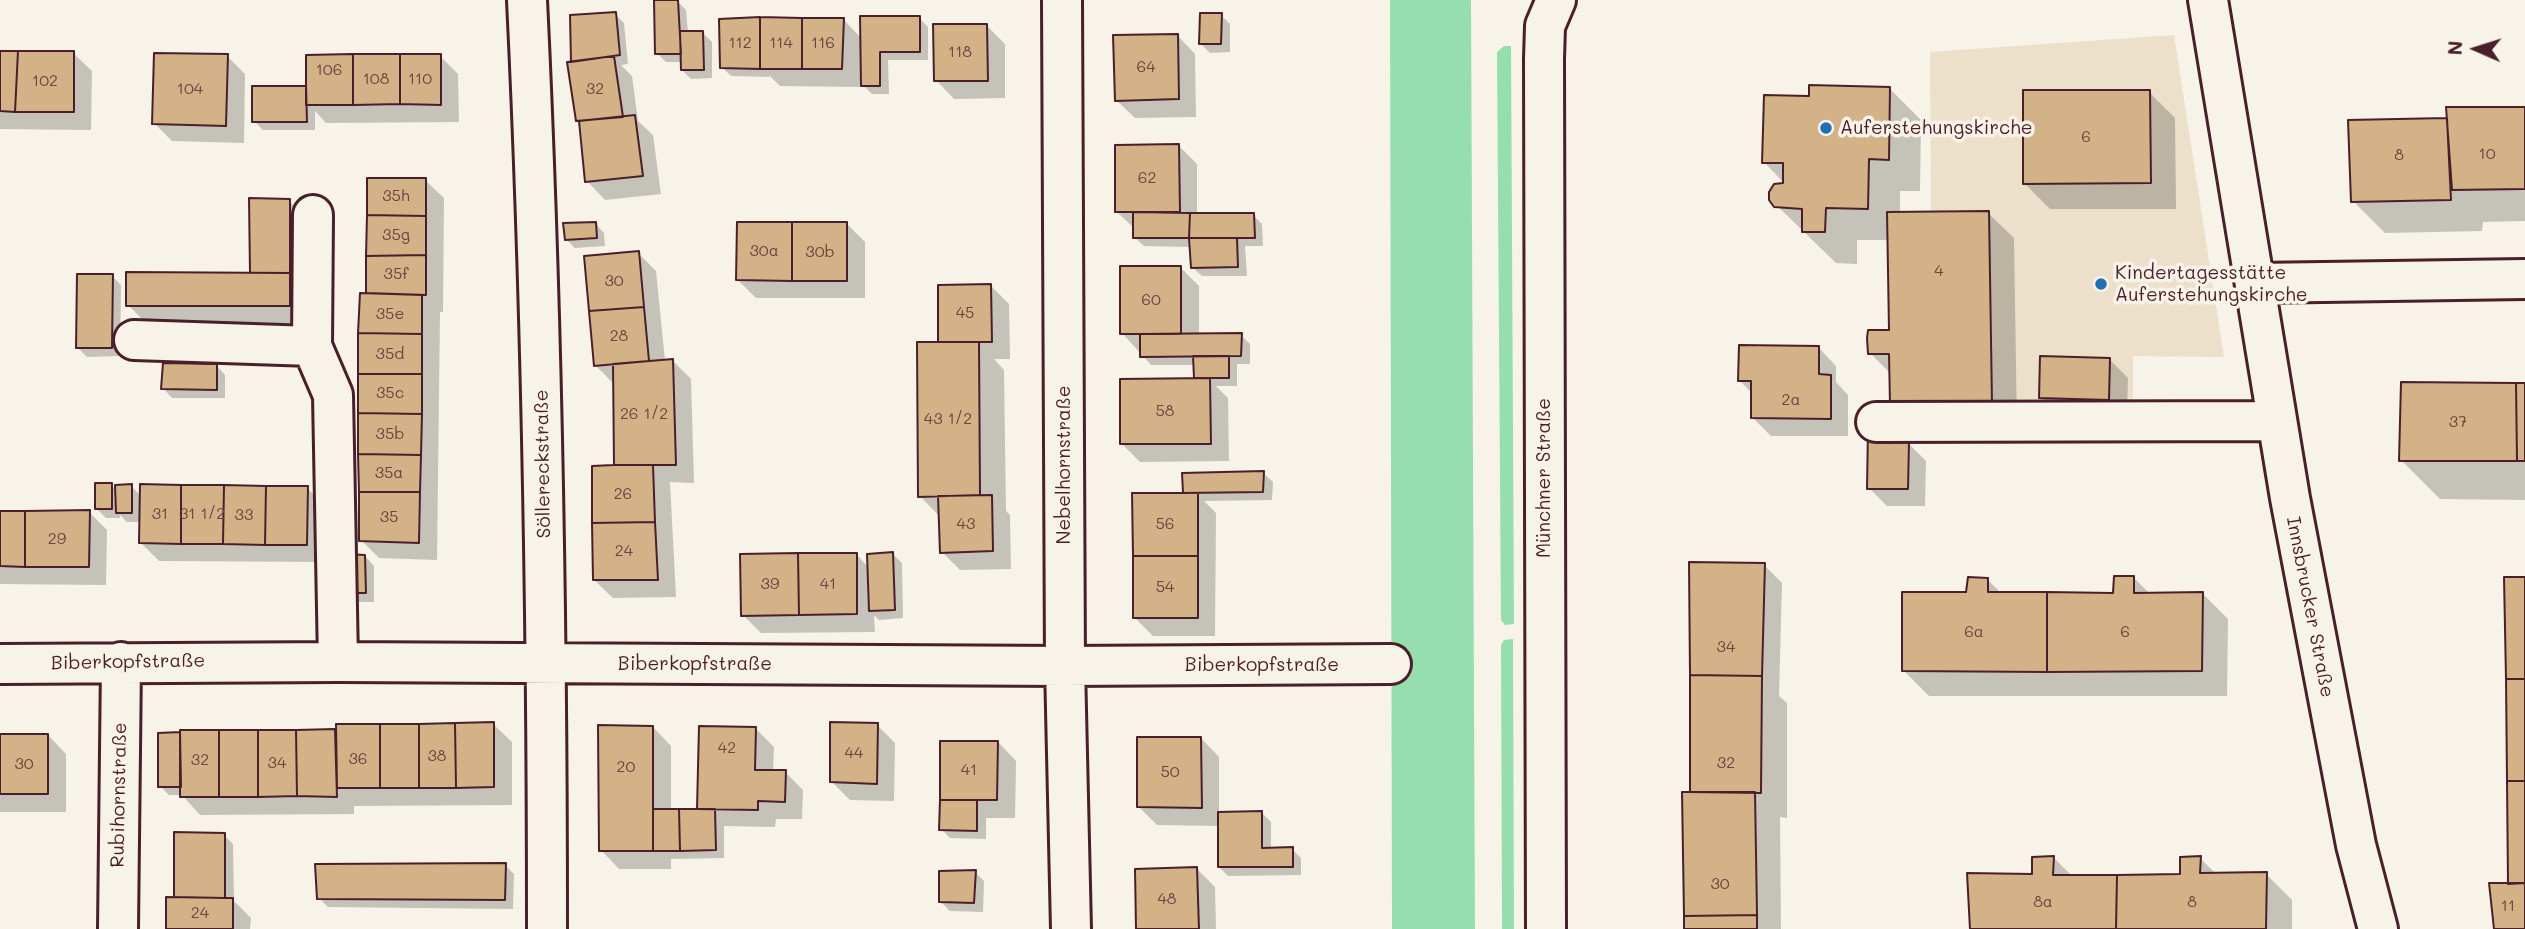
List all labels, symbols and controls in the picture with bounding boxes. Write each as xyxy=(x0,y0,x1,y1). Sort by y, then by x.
north arrow xyxy=(2441,14,2511,84)
house number: 112 xyxy=(728,33,752,53)
house number: 114 xyxy=(769,33,793,53)
house number: 116 xyxy=(811,33,835,53)
text: N xyxy=(2442,40,2467,56)
house number: 118 xyxy=(948,42,972,62)
house number: 64 xyxy=(1136,57,1156,77)
house number: 106 xyxy=(316,60,342,80)
house number: 108 xyxy=(363,69,389,89)
house number: 110 xyxy=(408,69,432,89)
house number: 102 xyxy=(32,71,58,91)
house number: 104 xyxy=(177,79,203,99)
house number: 32 xyxy=(586,79,604,99)
place label: Auferstehungskirche xyxy=(1840,117,2033,139)
marker: Auferstehungskirche xyxy=(1818,120,1834,136)
house number: 6 xyxy=(2081,127,2091,147)
house number: 10 xyxy=(2478,144,2496,164)
house number: 8 xyxy=(2394,145,2404,165)
house number: 62 xyxy=(1138,168,1156,188)
house number: 35h xyxy=(382,186,410,206)
house number: 35g xyxy=(382,225,410,245)
house number: 30a xyxy=(749,241,779,261)
house number: 30b xyxy=(805,242,835,262)
house number: 4 xyxy=(1934,261,1944,281)
place label: Kindertagesstätte Auferstehungskirche xyxy=(2115,262,2308,306)
house number: 35f xyxy=(384,264,408,284)
house number: 30 xyxy=(604,271,624,291)
marker: Kindertagesstätte Auferstehungskirche xyxy=(2093,276,2109,292)
house number: 60 xyxy=(1141,290,1161,310)
house number: 45 xyxy=(956,303,974,323)
house number: 35e xyxy=(376,304,404,324)
house number: 28 xyxy=(610,326,628,346)
house number: 35d xyxy=(376,344,404,364)
house number: 35c xyxy=(376,383,404,403)
street label: Nebelhornstraße xyxy=(1053,385,1075,545)
street label: Söllereckstraße xyxy=(530,390,556,538)
house number: 2a xyxy=(1782,390,1800,410)
street label: Münchner Straße xyxy=(1533,398,1555,558)
house number: 58 xyxy=(1155,401,1175,421)
house number: 26 1/2 xyxy=(620,404,668,424)
house number: 43 1/2 xyxy=(924,409,972,429)
house number: 37 xyxy=(2449,412,2467,432)
house number: 35b xyxy=(376,424,404,444)
house number: 35a xyxy=(375,463,403,483)
house number: 26 xyxy=(614,484,632,504)
house number: 31 xyxy=(152,504,168,524)
house number: 31 1/2 xyxy=(179,504,225,524)
house number: 33 xyxy=(235,505,253,525)
house number: 35 xyxy=(380,507,398,527)
house number: 43 xyxy=(957,514,975,534)
house number: 56 xyxy=(1156,514,1174,534)
street label: Innsbrucker Straße xyxy=(2281,515,2339,699)
house number: 29 xyxy=(48,529,66,549)
house number: 24 xyxy=(615,541,633,561)
house number: 39 xyxy=(761,574,779,594)
house number: 41 xyxy=(820,574,836,594)
house number: 54 xyxy=(1156,577,1174,597)
house number: 6a xyxy=(1964,622,1984,642)
house number: 6 xyxy=(2120,622,2130,642)
house number: 34 xyxy=(1717,637,1735,657)
street label: Biberkopfstraße xyxy=(51,649,205,675)
street label: Biberkopfstraße xyxy=(618,653,772,675)
street label: Biberkopfstraße xyxy=(1185,654,1339,676)
street label: Rubihornstraße xyxy=(106,722,132,868)
house number: 42 xyxy=(718,738,736,758)
house number: 44 xyxy=(845,743,863,763)
house number: 38 xyxy=(427,746,447,766)
house number: 36 xyxy=(348,749,368,769)
house number: 32 xyxy=(191,750,209,770)
house number: 34 xyxy=(268,753,286,773)
house number: 32 xyxy=(1717,753,1735,773)
house number: 30 xyxy=(14,754,34,774)
house number: 20 xyxy=(617,757,635,777)
house number: 41 xyxy=(961,760,977,780)
house number: 50 xyxy=(1160,762,1180,782)
house number: 30 xyxy=(1710,874,1730,894)
house number: 48 xyxy=(1157,889,1177,909)
house number: 8a xyxy=(2033,892,2053,912)
house number: 8 xyxy=(2187,892,2197,912)
house number: 11 xyxy=(2501,896,2515,916)
house number: 24 xyxy=(191,903,209,923)

